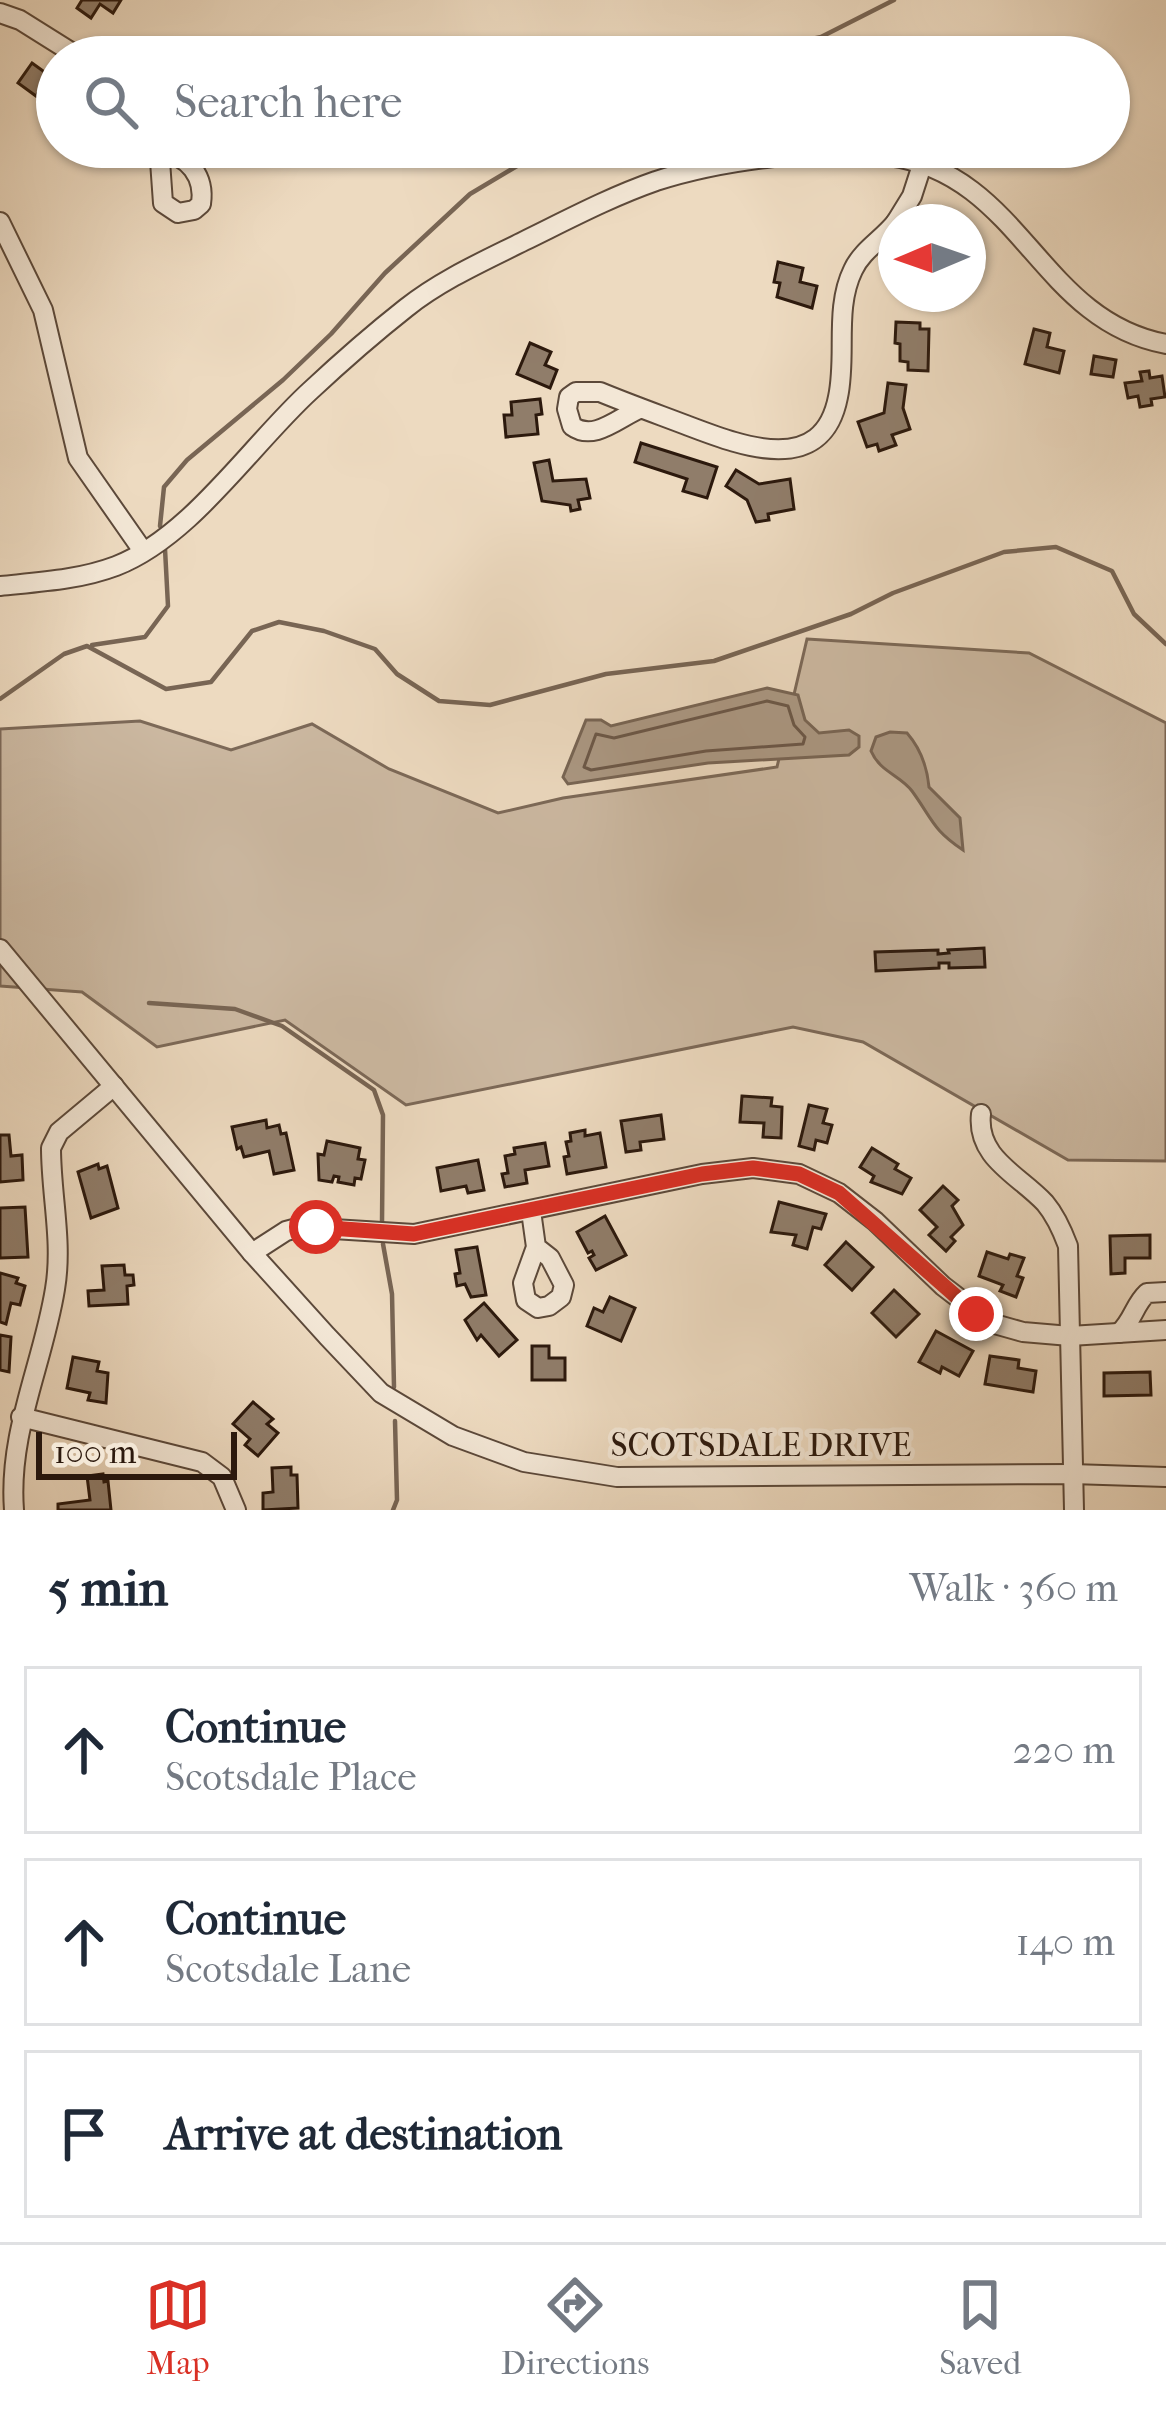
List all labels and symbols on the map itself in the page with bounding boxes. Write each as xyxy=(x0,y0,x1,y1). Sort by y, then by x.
north arrow xyxy=(878,204,986,312)
route start xyxy=(289,1200,343,1254)
route end xyxy=(949,1287,1003,1341)
scale bar xyxy=(36,1426,237,1479)
street label: SCOTSDALE DRIVE xyxy=(611,1426,911,1465)

